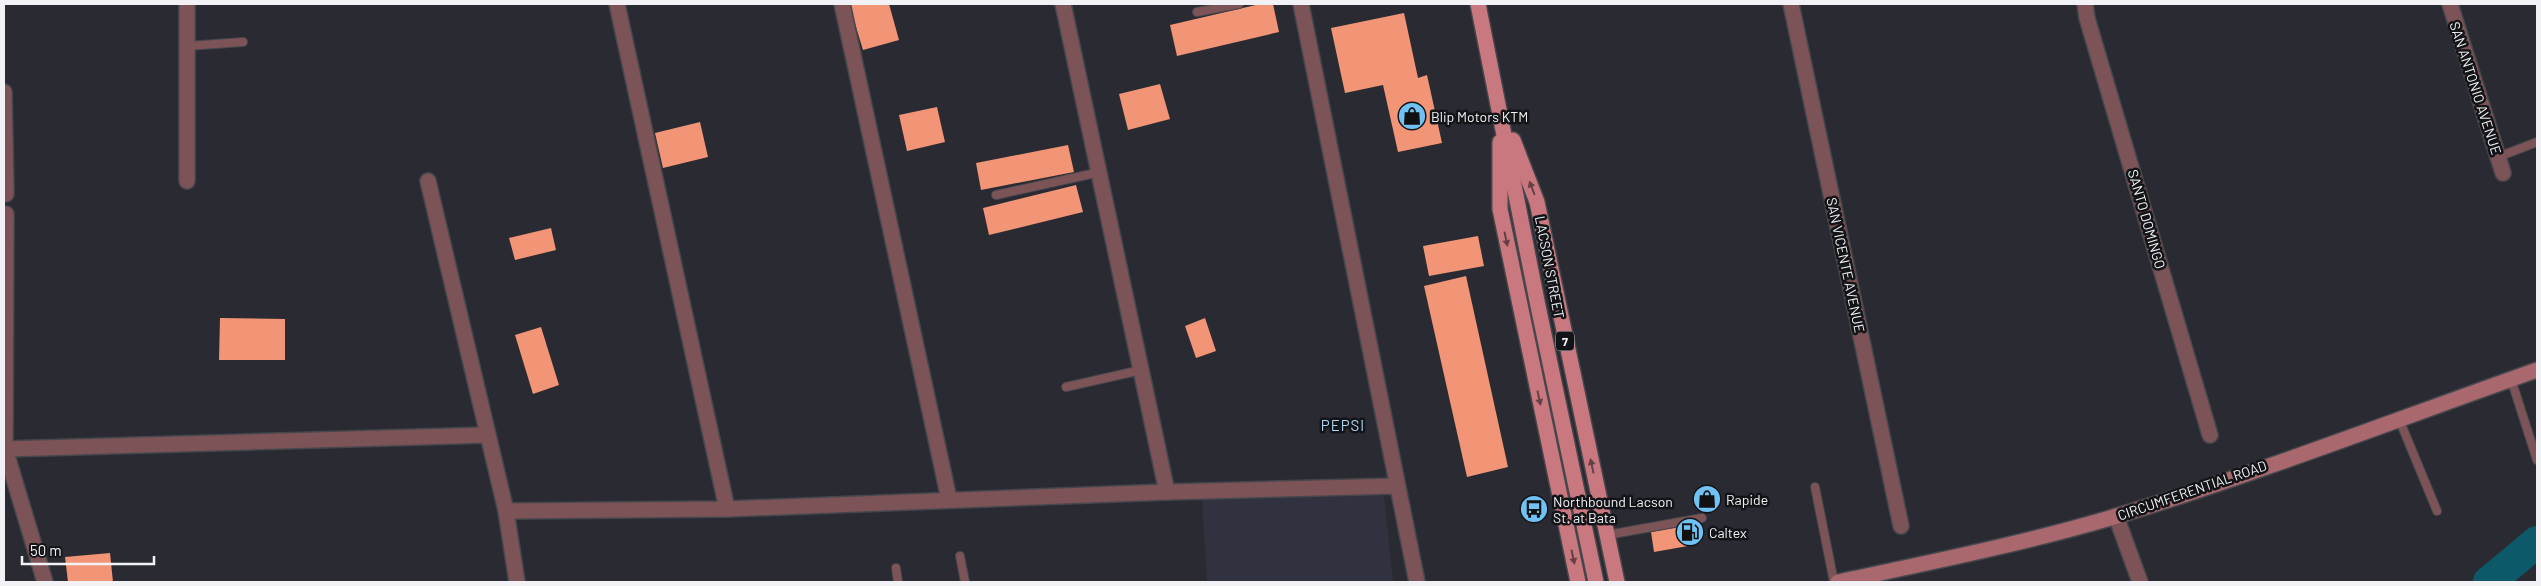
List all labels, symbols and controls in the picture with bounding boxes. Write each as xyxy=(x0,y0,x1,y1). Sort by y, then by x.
street label: SAN ANTONIO AVENUE xyxy=(2446,19,2506,157)
shop icon: Blip Motors KTM xyxy=(1397,101,1427,131)
place label: Blip Motors KTM xyxy=(1431,108,1528,125)
street label: SANTO DOMINGO xyxy=(2125,167,2169,271)
one-way arrow xyxy=(1528,180,1536,195)
street label: SAN VICENTE AVENUE xyxy=(1823,196,1869,334)
street label: LACSON STREET xyxy=(1532,214,1568,320)
one-way arrow xyxy=(1503,231,1511,247)
road number: 7 xyxy=(1556,332,1574,351)
one-way arrow xyxy=(1535,391,1543,406)
district label: PEPSI xyxy=(1321,416,1365,434)
street label: CIRCUMFERENTIAL ROAD xyxy=(2115,456,2269,524)
one-way arrow xyxy=(1588,458,1596,474)
shop icon: Rapide xyxy=(1692,484,1722,514)
place label: Rapide xyxy=(1726,491,1768,508)
place label: Northbound Lacson St. at Bata xyxy=(1553,493,1673,526)
bus stop icon: Northbound Lacson St. at Bata xyxy=(1519,494,1549,524)
fuel station icon: Caltex xyxy=(1675,517,1705,547)
place label: Caltex xyxy=(1709,524,1747,541)
scale bar xyxy=(22,534,155,566)
text: 50 m xyxy=(30,541,62,559)
one-way arrow xyxy=(1569,550,1577,565)

